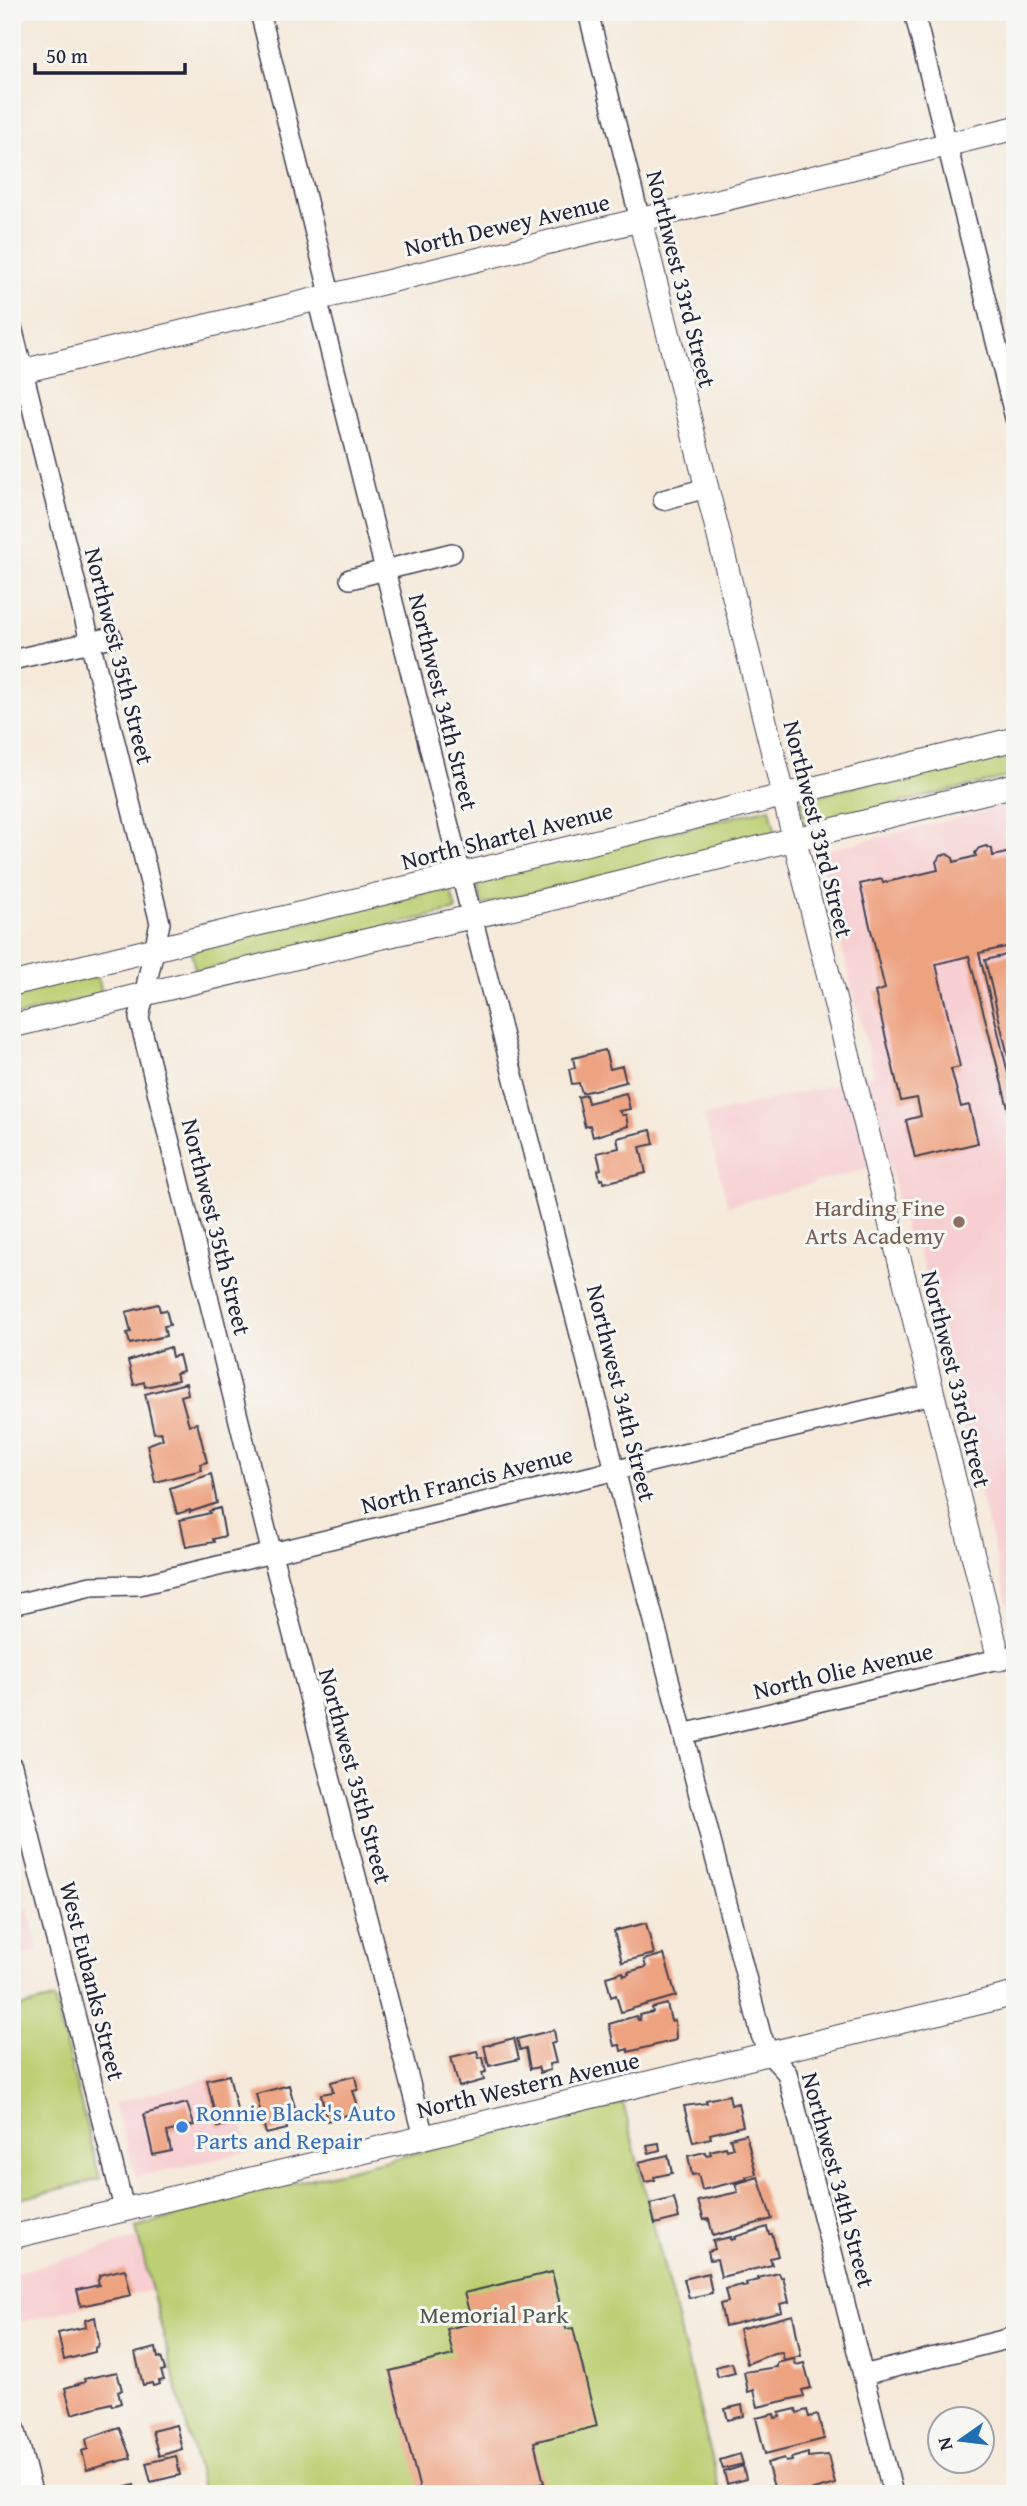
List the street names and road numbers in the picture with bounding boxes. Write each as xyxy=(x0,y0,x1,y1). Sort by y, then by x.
street label: Northwest 33rd Street xyxy=(638,167,726,392)
street label: North Dewey Avenue xyxy=(401,184,613,265)
street label: Northwest 35th Street xyxy=(76,544,163,768)
street label: Northwest 34th Street xyxy=(400,590,487,814)
street label: Northwest 33rd Street xyxy=(775,717,863,942)
street label: North Shartel Avenue xyxy=(397,792,616,879)
street label: Northwest 35th Street xyxy=(173,1115,260,1339)
street label: Northwest 33rd Street xyxy=(913,1267,1001,1492)
street label: Northwest 34th Street xyxy=(578,1281,665,1505)
street label: North Francis Avenue xyxy=(357,1436,576,1523)
street label: North Olie Avenue xyxy=(750,1633,936,1708)
street label: Northwest 35th Street xyxy=(310,1664,401,1888)
street label: West Eubanks Street xyxy=(51,1878,134,2085)
street label: North Western Avenue xyxy=(413,2042,643,2127)
street label: Northwest 34th Street xyxy=(793,2068,884,2292)

